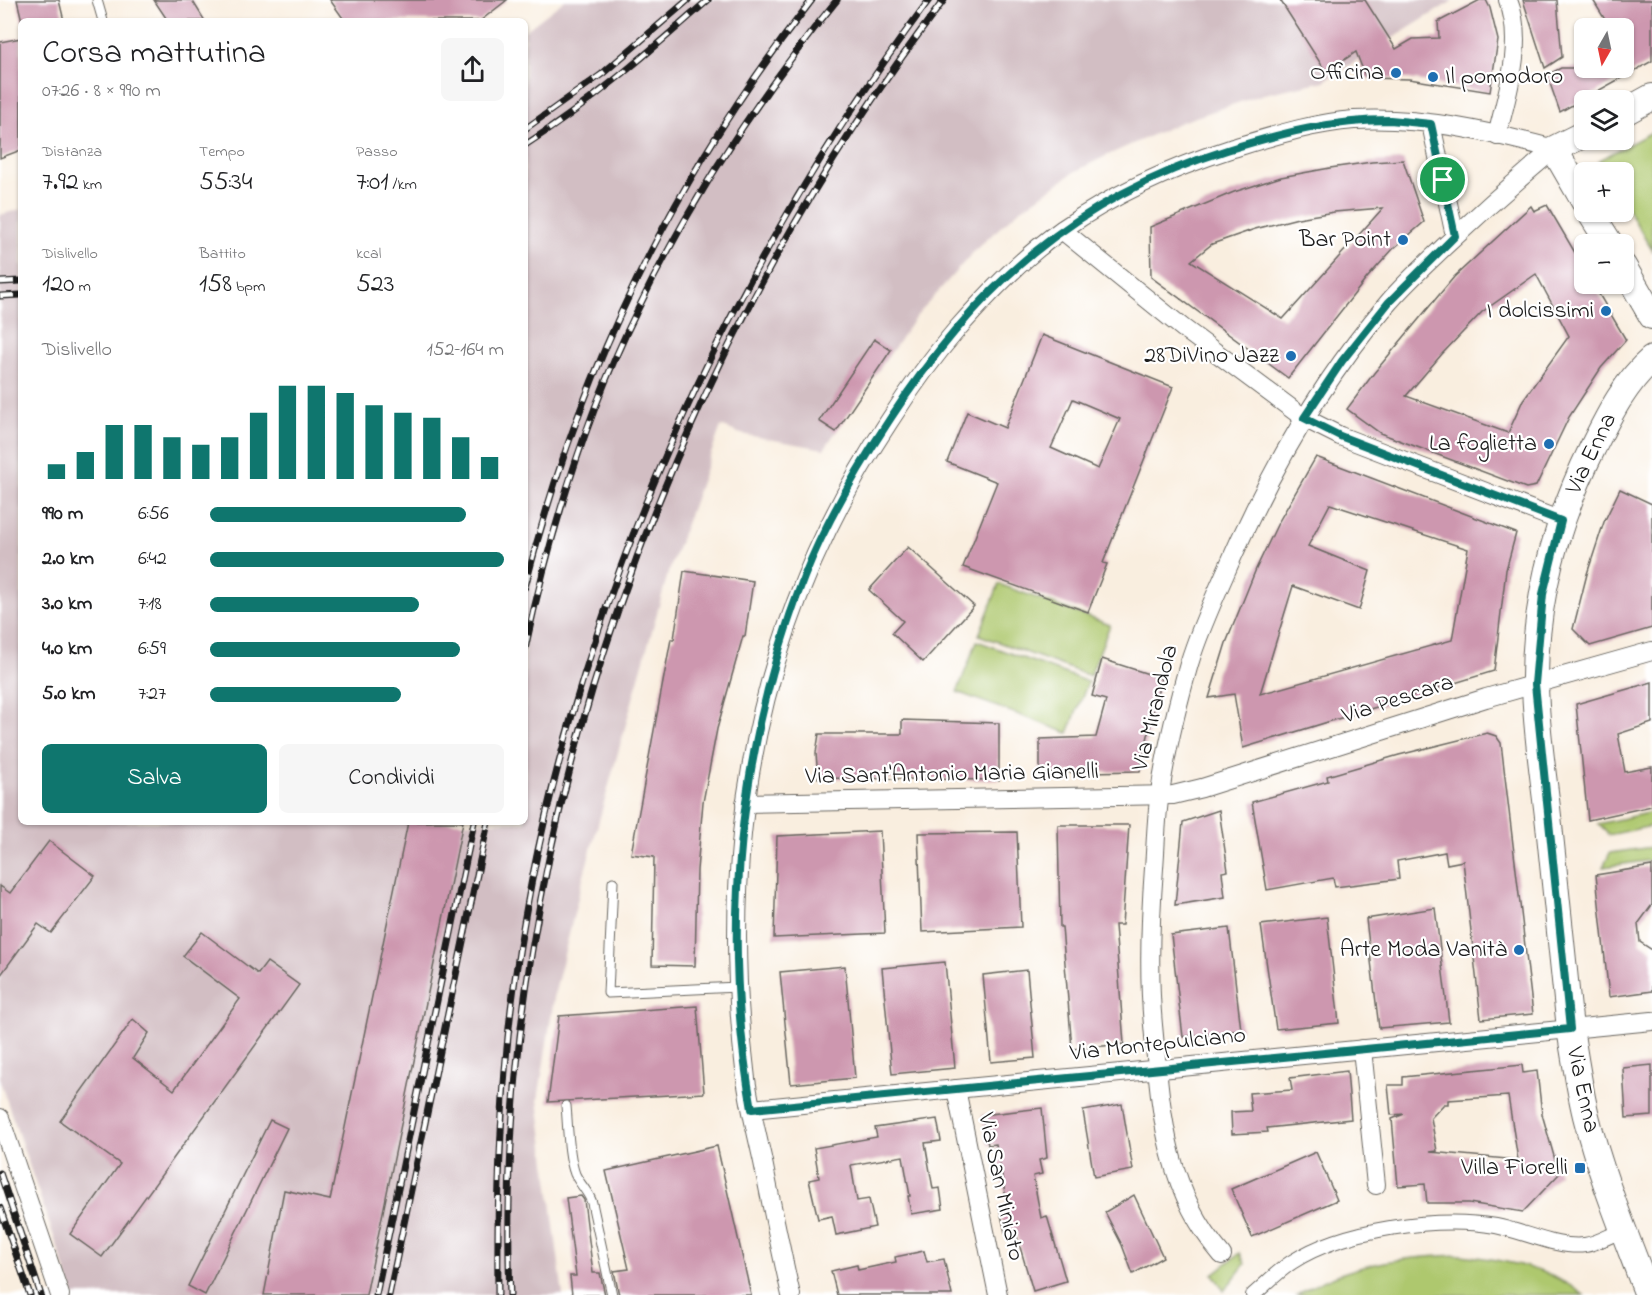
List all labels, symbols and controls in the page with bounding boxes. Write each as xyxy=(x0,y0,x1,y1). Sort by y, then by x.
north arrow xyxy=(1574,18,1634,78)
map controls xyxy=(1574,18,1634,294)
text: Corsa mattutina xyxy=(42,30,266,78)
button: share xyxy=(441,38,504,101)
place label: Officina xyxy=(1310,56,1384,91)
place label: Il pomodoro xyxy=(1445,60,1563,95)
marker: Officina xyxy=(1389,66,1403,80)
marker: Il pomodoro xyxy=(1426,70,1440,84)
text: 07:26 · 8 × 990 m xyxy=(42,77,161,106)
button: layers xyxy=(1574,90,1634,150)
text: Distanza xyxy=(42,140,102,164)
text: Tempo xyxy=(199,140,245,164)
text: Passo xyxy=(356,140,398,164)
pin xyxy=(1417,154,1468,205)
button: + xyxy=(1574,162,1634,222)
icon: arrive xyxy=(1426,163,1459,196)
text: 7.92 xyxy=(42,164,79,202)
text: 55:34 xyxy=(199,164,252,202)
text: 7:01 xyxy=(356,164,388,202)
text: km xyxy=(79,173,102,197)
text: /km xyxy=(388,173,417,197)
place label: Bar Point xyxy=(1298,223,1391,258)
marker: Bar Point xyxy=(1396,233,1410,247)
button: − xyxy=(1574,234,1634,294)
text: Dislivello xyxy=(42,242,98,266)
text: Battito xyxy=(199,242,246,266)
text: kcal xyxy=(356,242,381,266)
text: 120 xyxy=(42,266,74,304)
text: 158 xyxy=(199,266,232,304)
text: 523 xyxy=(356,266,395,304)
text: m xyxy=(74,275,91,299)
text: bpm xyxy=(232,275,265,299)
place label: I dolcissimi xyxy=(1486,294,1594,329)
marker: I dolcissimi xyxy=(1599,304,1613,318)
text: Dislivello xyxy=(42,336,112,365)
text: 152–164 m xyxy=(427,336,504,365)
place label: 28DiVino Jazz xyxy=(1144,339,1280,374)
marker: 28DiVino Jazz xyxy=(1284,349,1298,363)
street label: Via Enna xyxy=(1557,407,1627,502)
place label: La foglietta xyxy=(1429,427,1537,462)
marker: La foglietta xyxy=(1542,437,1556,451)
text: 990 m xyxy=(42,500,83,529)
text: 6:56 xyxy=(138,500,169,529)
text: 2.0 km xyxy=(42,545,94,574)
text: 6:42 xyxy=(138,545,167,574)
text: 3.0 km xyxy=(42,590,92,619)
text: 7:18 xyxy=(138,590,162,619)
text: 4.0 km xyxy=(42,635,92,664)
text: 6:59 xyxy=(138,635,166,664)
street label: Via Mirandola xyxy=(1123,641,1189,776)
street label: Via Pescara xyxy=(1337,666,1458,735)
text: 5.0 km xyxy=(42,680,95,709)
text: 7:27 xyxy=(138,680,166,709)
button: Salva xyxy=(42,744,267,813)
button: Condividi xyxy=(279,744,504,813)
street label: Via Sant'Antonio Maria Gianelli xyxy=(804,755,1099,795)
place label: Arte Moda Vanità xyxy=(1340,933,1507,968)
marker: Arte Moda Vanità xyxy=(1512,943,1526,957)
street label: Via Montepulciano xyxy=(1067,1018,1248,1072)
street label: Via Enna xyxy=(1556,1043,1608,1136)
street label: Via San Miniato xyxy=(967,1109,1033,1264)
place label: Villa Fiorelli xyxy=(1460,1151,1568,1186)
marker: Villa Fiorelli xyxy=(1573,1161,1587,1175)

